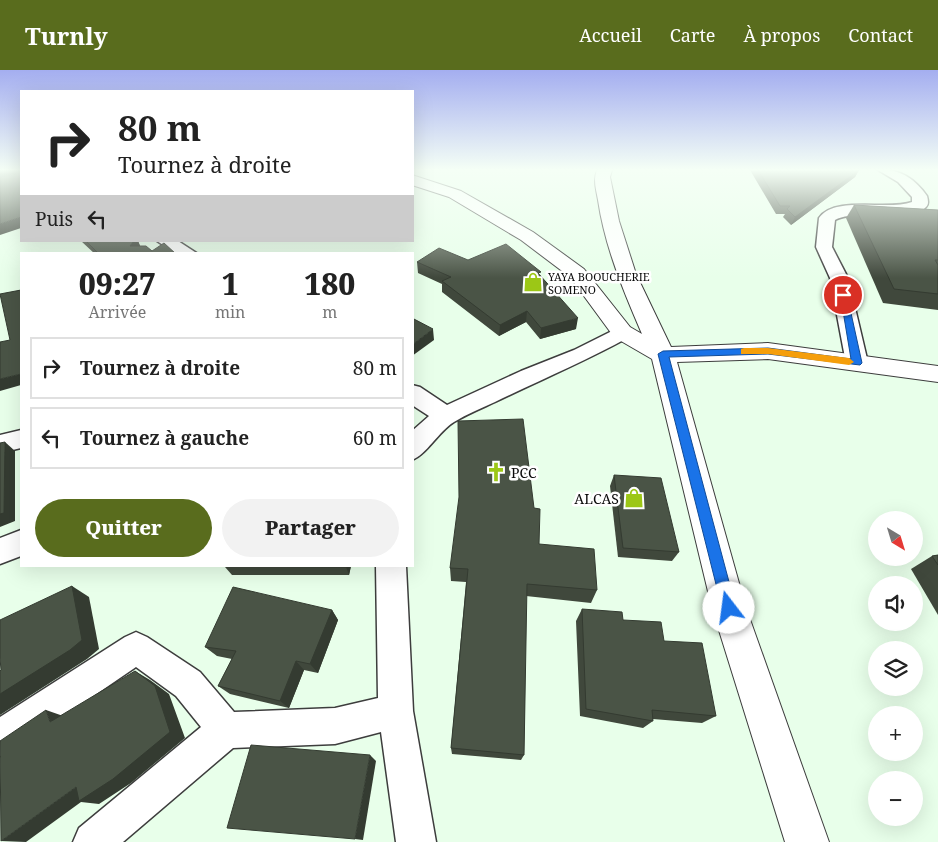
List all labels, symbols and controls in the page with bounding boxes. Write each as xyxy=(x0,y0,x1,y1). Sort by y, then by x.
text: Turnly xyxy=(25,19,108,52)
text: Accueil xyxy=(579,23,642,47)
text: Carte xyxy=(670,23,715,47)
text: À propos xyxy=(743,23,820,47)
text: Contact xyxy=(848,23,913,47)
text: 80 m xyxy=(118,104,201,151)
icon: right xyxy=(35,110,100,175)
text: Tournez à droite xyxy=(118,149,292,179)
icon: left xyxy=(83,205,111,233)
text: Puis xyxy=(35,206,73,232)
text: 09:27 xyxy=(79,263,156,304)
text: 1 xyxy=(222,263,239,304)
text: 180 xyxy=(304,263,355,304)
place label: YAYA BOOUCHERIE SOMENO xyxy=(547,269,650,297)
shop icon: YAYA BOOUCHERIE SOMENO xyxy=(522,271,544,293)
pin xyxy=(822,274,864,316)
icon: arrive xyxy=(829,281,857,309)
text: Arrivée xyxy=(89,301,146,323)
text: min xyxy=(215,301,245,323)
text: m xyxy=(322,301,337,323)
icon: right xyxy=(37,354,65,382)
text: Tournez à droite xyxy=(80,355,240,381)
text: 80 m xyxy=(353,355,397,381)
icon: left xyxy=(37,424,65,452)
text: Tournez à gauche xyxy=(80,425,249,451)
text: 60 m xyxy=(353,425,397,451)
church icon: PCC xyxy=(485,461,507,483)
place label: PCC xyxy=(511,463,537,482)
shop icon: ALCAS xyxy=(623,487,645,509)
place label: ALCAS xyxy=(574,489,619,508)
button: Quitter xyxy=(35,499,212,557)
button: Partager xyxy=(222,499,399,557)
north arrow xyxy=(868,511,922,566)
map controls xyxy=(868,511,923,826)
button: sound xyxy=(868,576,923,631)
position arrow xyxy=(702,581,754,633)
button: layers xyxy=(868,641,923,696)
button: + xyxy=(868,706,923,761)
button: − xyxy=(868,771,923,826)

